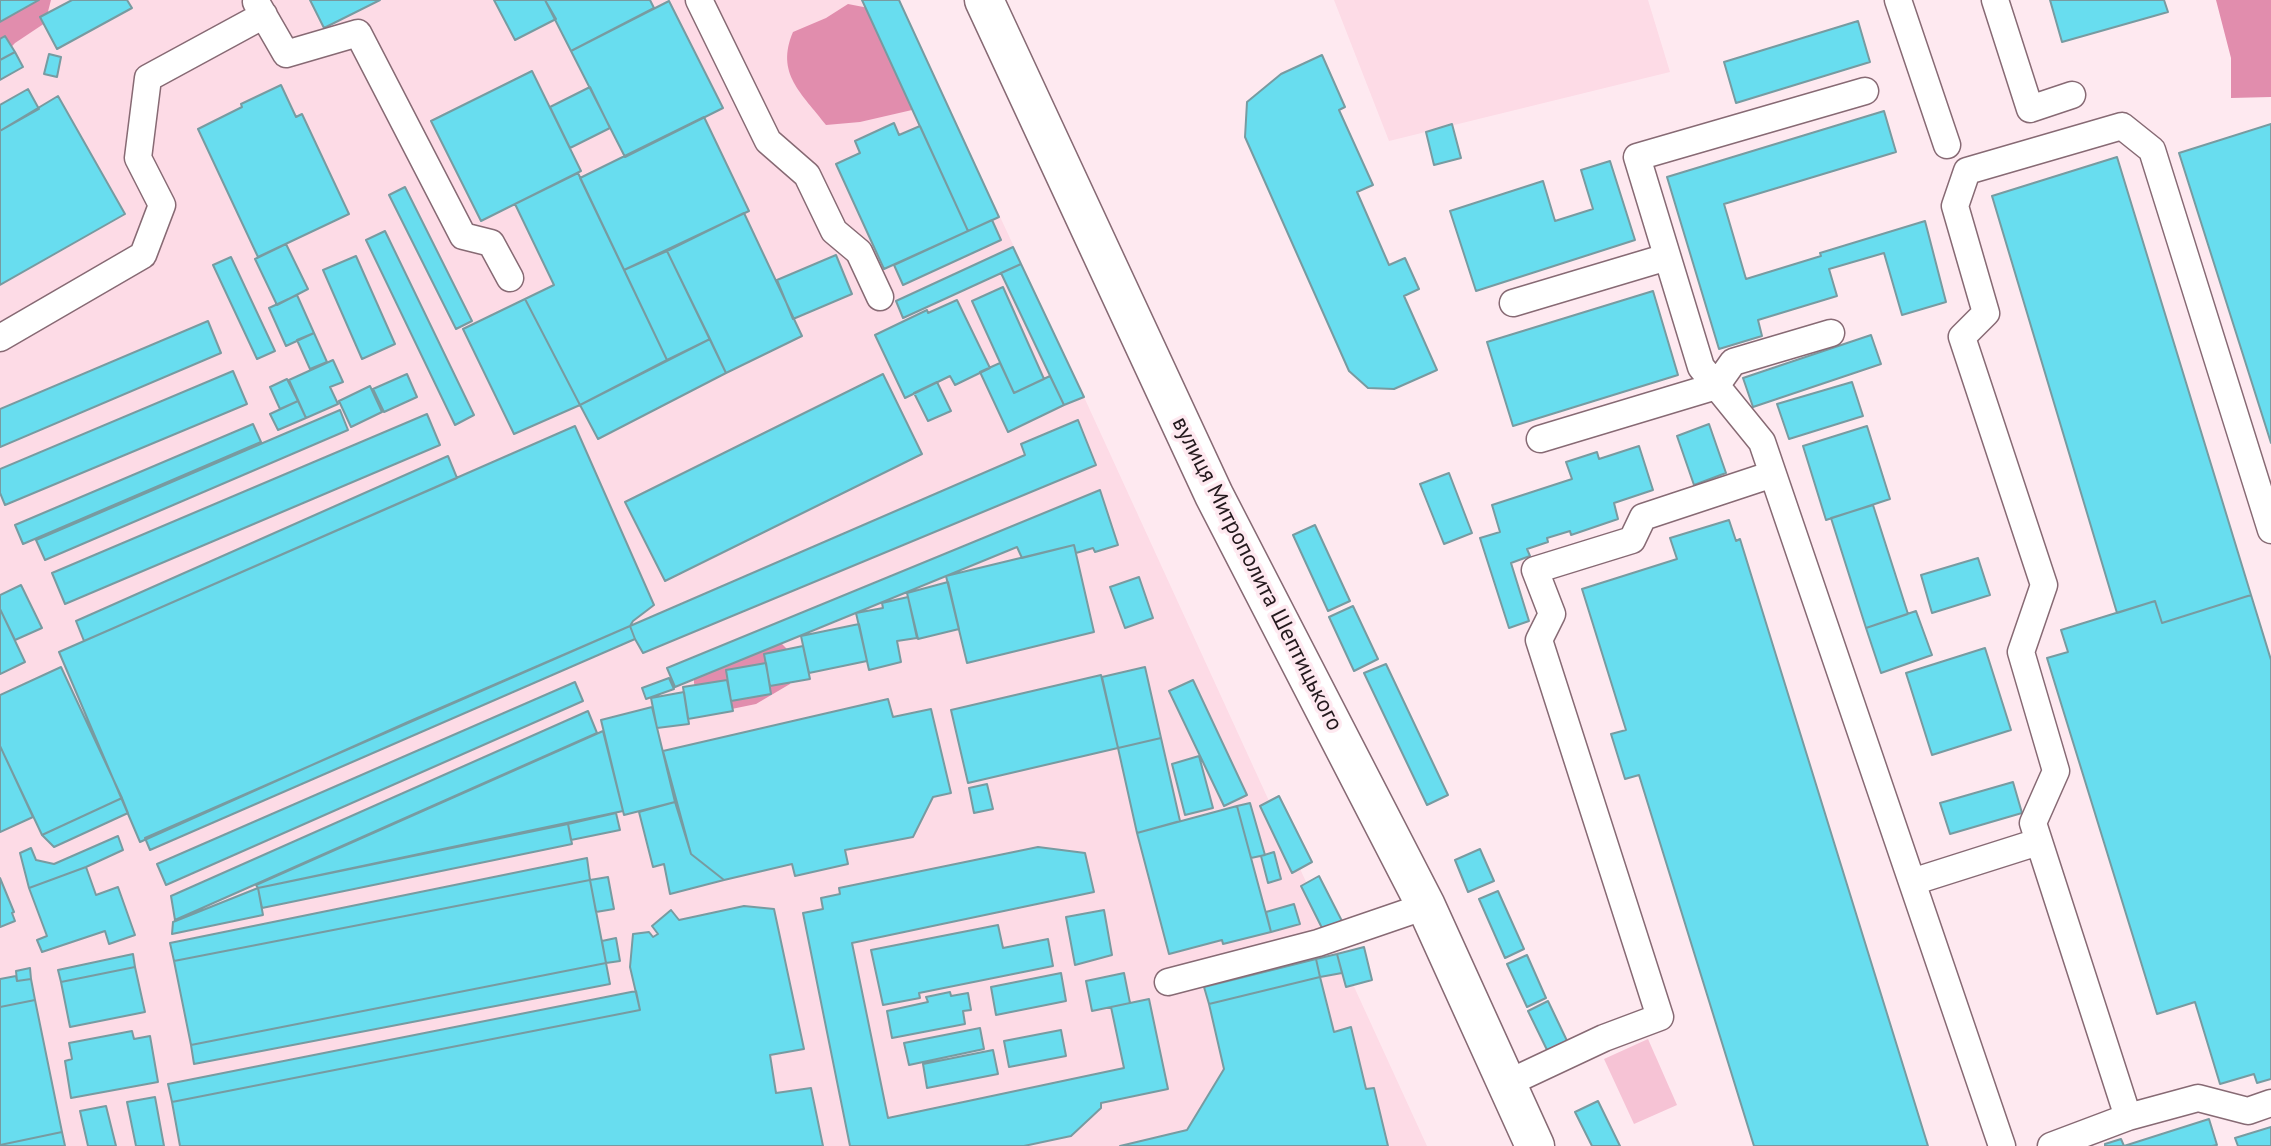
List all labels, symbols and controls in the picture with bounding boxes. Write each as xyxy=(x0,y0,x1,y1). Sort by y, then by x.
street label: вулиця Митрополита Шептицького xyxy=(1166,413,1348,735)

